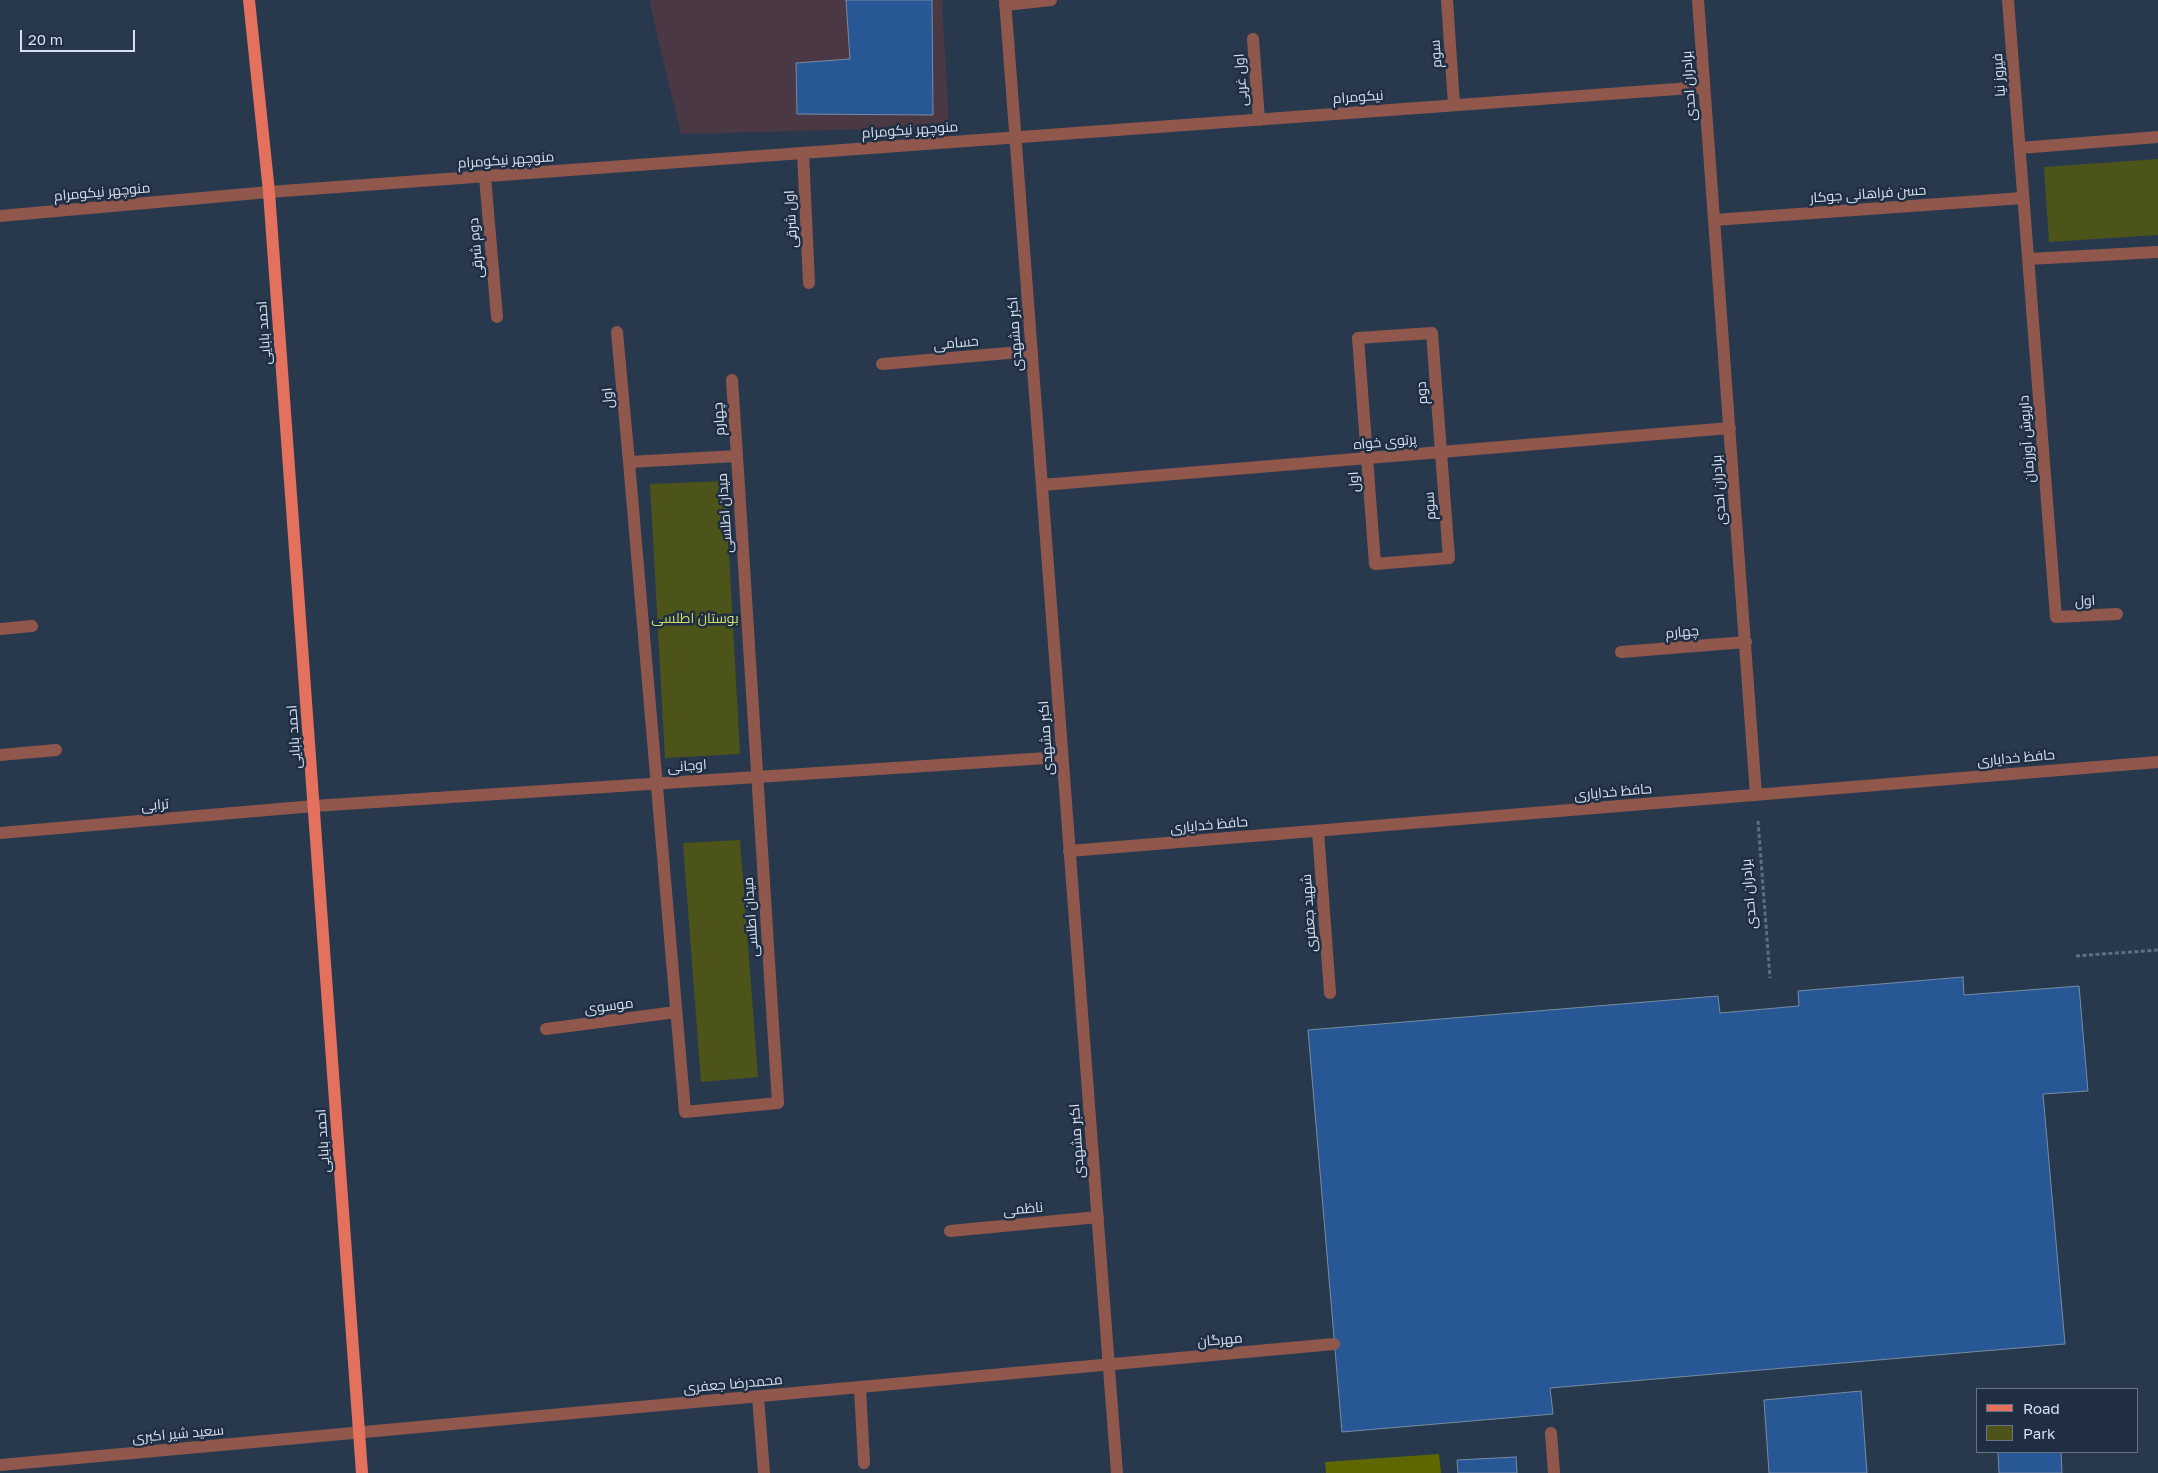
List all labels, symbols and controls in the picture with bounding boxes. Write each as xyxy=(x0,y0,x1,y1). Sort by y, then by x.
scale bar xyxy=(22,20,138,52)
text: 20 m xyxy=(28,30,63,48)
street label: سوم xyxy=(1427,39,1445,69)
street label: برادران احدی xyxy=(1678,50,1700,122)
street label: اول غربی xyxy=(1231,53,1251,107)
street label: فیروز نیا xyxy=(1989,53,2009,97)
street label: نیکومرام xyxy=(1332,87,1384,107)
street label: منوچهر نیکومرام xyxy=(861,118,959,142)
street label: منوچهر نیکومرام xyxy=(457,148,555,172)
street label: منوچهر نیکومرام xyxy=(53,179,151,205)
street label: حسن فراهانی جوکار xyxy=(1809,182,1927,206)
street label: اول شرقی xyxy=(781,190,801,248)
street label: دوم شرقی xyxy=(465,217,487,279)
street label: اکبر مشهدی xyxy=(1004,296,1026,372)
street label: احمد بابایی xyxy=(253,301,275,365)
street label: حسامی xyxy=(933,333,979,353)
street label: دوم xyxy=(1413,381,1431,405)
street label: اول xyxy=(599,387,617,409)
street label: داریوش آورزمان xyxy=(2016,395,2038,483)
street label: چهارم xyxy=(709,402,729,436)
street label: پرتوی خواه xyxy=(1353,431,1417,453)
street label: برادران احدی xyxy=(1708,454,1730,526)
street label: اول xyxy=(1345,471,1363,493)
street label: میدان اطلسی xyxy=(714,472,736,554)
street label: سوم xyxy=(1421,491,1439,521)
street label: اول xyxy=(2074,592,2096,610)
park label: بوستان اطلسی xyxy=(651,611,739,627)
street label: چهارم xyxy=(1665,622,1699,642)
street label: اکبر مشهدی xyxy=(1035,700,1057,776)
street label: احمد بابایی xyxy=(283,705,305,769)
street label: حافظ خدایاری xyxy=(1976,746,2056,770)
street label: اوجانی xyxy=(667,756,707,776)
street label: حافظ خدایاری xyxy=(1573,780,1653,804)
street label: ترابی xyxy=(140,795,170,815)
street label: حافظ خدایاری xyxy=(1169,813,1249,837)
street label: برادران احدی xyxy=(1738,858,1760,930)
street label: شهید جعفری xyxy=(1298,873,1320,953)
street label: میدان اطلسی xyxy=(740,876,762,958)
street label: موسوی xyxy=(584,995,634,1017)
street label: اکبر مشهدی xyxy=(1066,1103,1088,1179)
street label: احمد بابایی xyxy=(312,1109,334,1173)
street label: ناظمی xyxy=(1002,1199,1044,1219)
street label: مهرگان xyxy=(1197,1330,1243,1350)
street label: محمدرضا جعفری xyxy=(683,1371,783,1397)
legend xyxy=(1976,1388,2138,1453)
text: Road xyxy=(2023,1399,2060,1417)
street label: سعید شیر اکبری xyxy=(131,1422,225,1446)
text: Park xyxy=(2023,1424,2055,1442)

